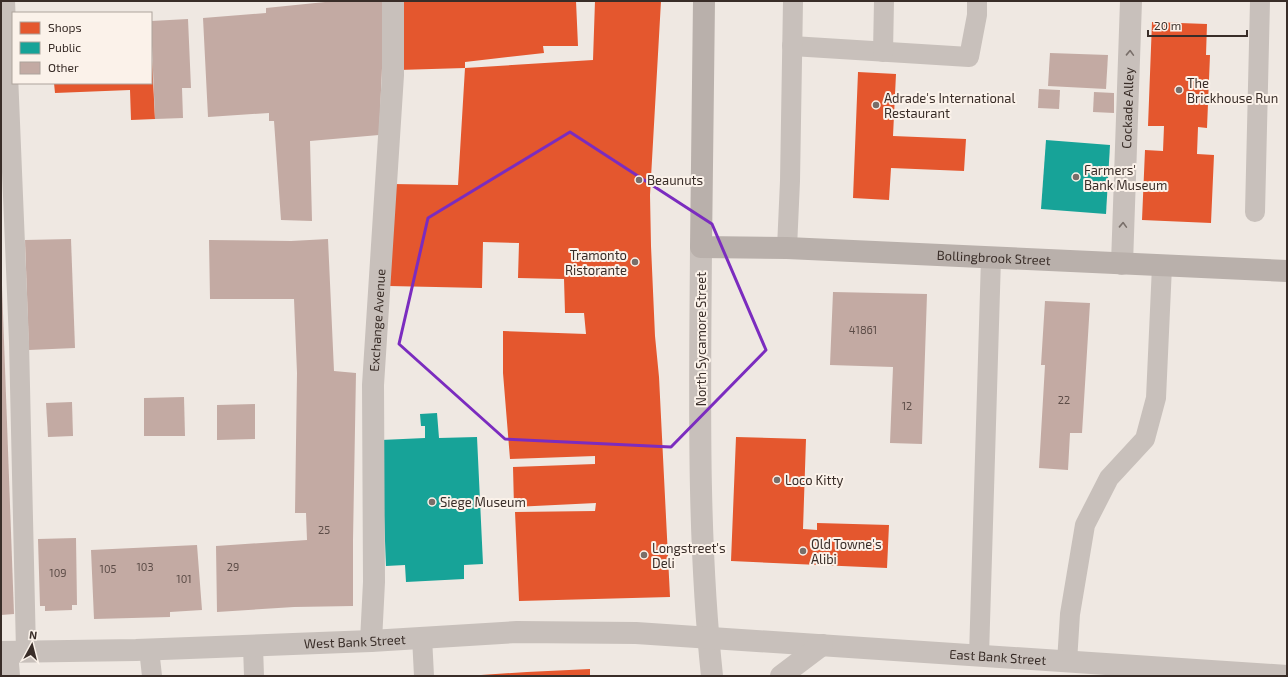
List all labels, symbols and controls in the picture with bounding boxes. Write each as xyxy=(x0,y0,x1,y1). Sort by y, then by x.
legend xyxy=(12,12,152,84)
scale bar xyxy=(1148,12,1247,38)
text: 20 m xyxy=(1154,18,1181,32)
text: Shops xyxy=(48,20,82,34)
text: Public xyxy=(48,40,81,54)
one-way arrow xyxy=(1125,50,1134,56)
text: Other xyxy=(48,60,79,74)
street label: Cockade Alley xyxy=(1118,67,1137,149)
place label: The Brickhouse Run xyxy=(1187,75,1278,106)
marker: The Brickhouse Run xyxy=(1174,85,1184,95)
place label: Adrade's International Restaurant xyxy=(884,90,1015,121)
marker: Adrade's International Restaurant xyxy=(871,100,881,110)
place label: Farmers' Bank Museum xyxy=(1084,162,1167,193)
place label: Beaunuts xyxy=(647,172,703,188)
marker: Farmers' Bank Museum xyxy=(1071,172,1081,182)
marker: Beaunuts xyxy=(634,175,644,185)
one-way arrow xyxy=(1119,222,1128,228)
place label: Tramonto Ristorante xyxy=(565,247,627,278)
street label: Bollingbrook Street xyxy=(936,247,1051,268)
marker: Tramonto Ristorante xyxy=(630,257,640,267)
street label: Exchange Avenue xyxy=(366,268,388,372)
street label: North Sycamore Street xyxy=(693,272,709,406)
house number: 41861 xyxy=(849,323,877,336)
house number: 22 xyxy=(1058,393,1070,406)
house number: 12 xyxy=(902,399,912,412)
place label: Loco Kitty xyxy=(785,472,843,488)
marker: Loco Kitty xyxy=(772,475,782,485)
place label: Siege Museum xyxy=(440,494,526,510)
marker: Siege Museum xyxy=(427,497,437,507)
house number: 25 xyxy=(318,523,330,536)
place label: Old Towne's Alibi xyxy=(811,536,882,567)
place label: Longstreet's Deli xyxy=(652,540,726,571)
marker: Old Towne's Alibi xyxy=(798,546,808,556)
marker: Longstreet's Deli xyxy=(639,550,649,560)
house number: 103 xyxy=(136,560,154,573)
house number: 29 xyxy=(227,560,239,573)
house number: 105 xyxy=(100,562,117,575)
house number: 109 xyxy=(49,566,67,579)
house number: 101 xyxy=(176,572,192,585)
north arrow xyxy=(12,625,52,665)
text: N xyxy=(29,628,38,642)
street label: West Bank Street xyxy=(304,631,406,652)
street label: East Bank Street xyxy=(949,646,1047,668)

